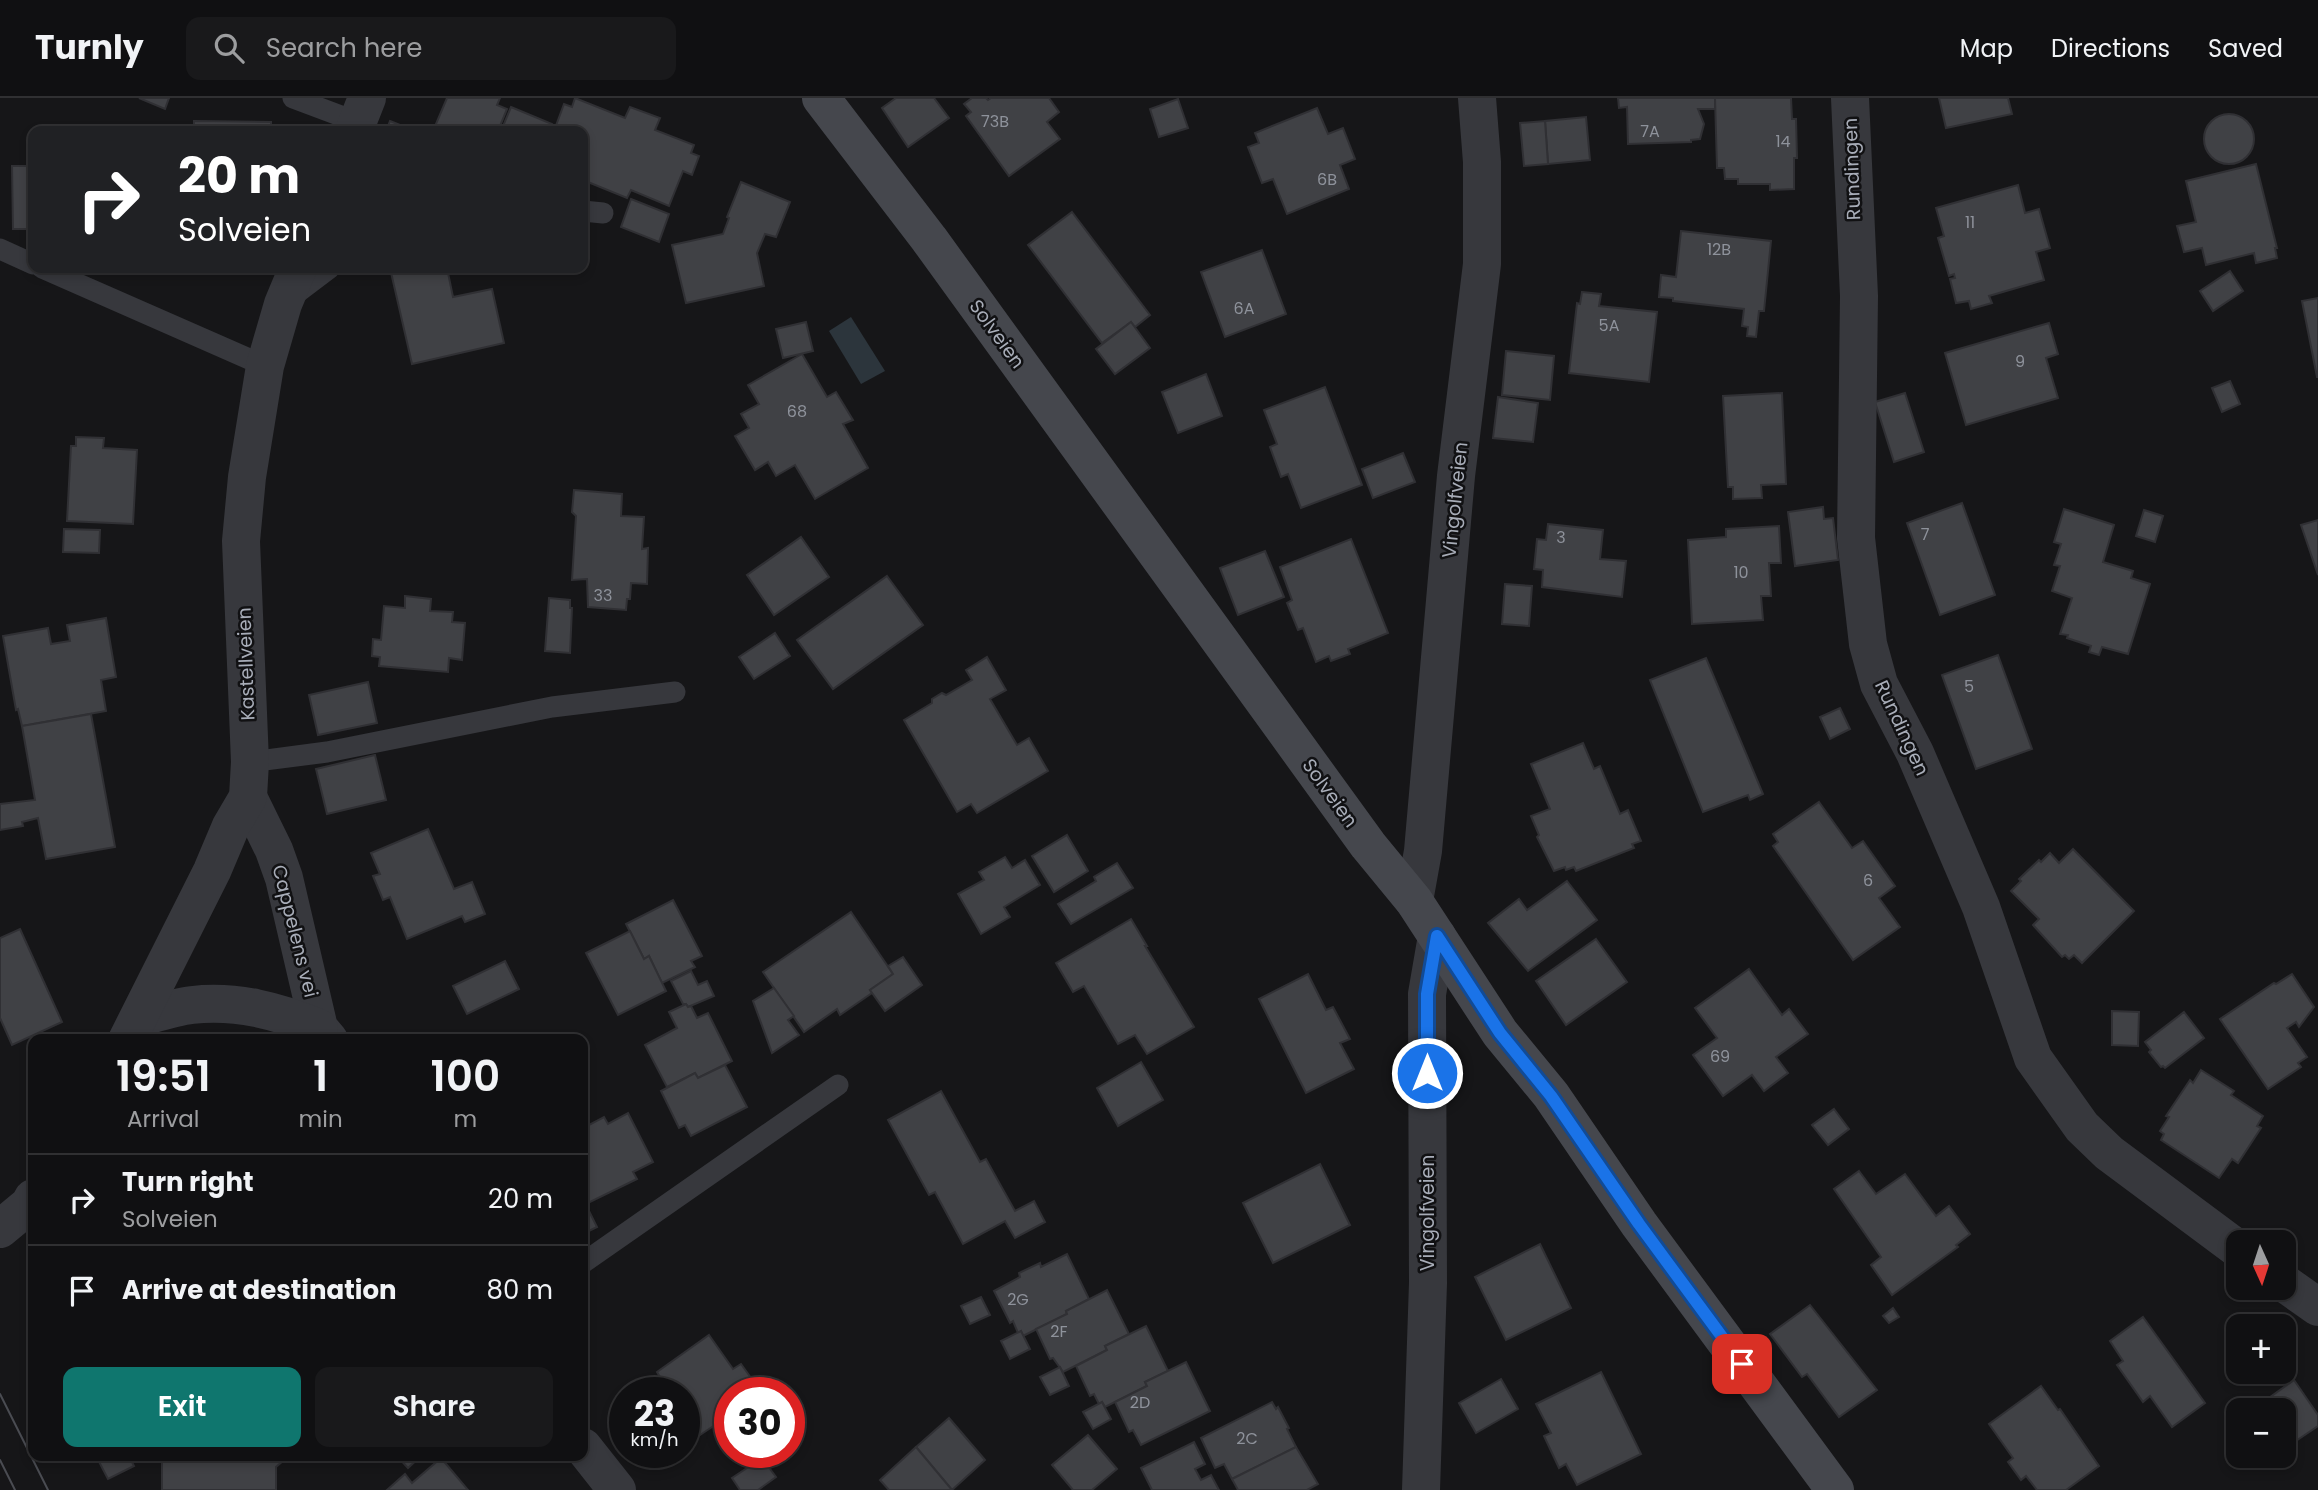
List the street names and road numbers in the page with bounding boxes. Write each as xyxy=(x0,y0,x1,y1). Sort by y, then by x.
street label: Rundingen xyxy=(1837,117,1867,221)
street label: Solveien xyxy=(963,294,1031,374)
street label: Vingolfveien xyxy=(1435,441,1475,559)
street label: Kastellveien xyxy=(231,607,261,721)
street label: Rundingen xyxy=(1868,676,1936,780)
street label: Solveien xyxy=(1296,753,1364,833)
street label: Cappelens vei xyxy=(265,862,325,1000)
street label: Vingolfveien xyxy=(1414,1155,1441,1271)

